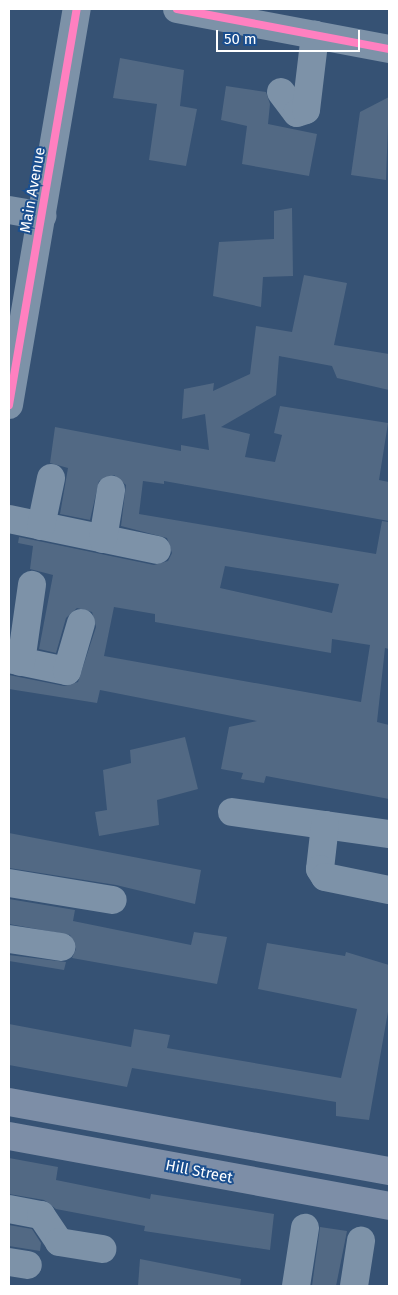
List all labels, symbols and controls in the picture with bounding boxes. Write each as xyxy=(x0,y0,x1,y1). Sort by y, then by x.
scale bar xyxy=(218,20,362,52)
text: 50 m xyxy=(224,30,257,48)
street label: Main Avenue xyxy=(17,146,49,234)
street label: Hill Street xyxy=(164,1157,234,1187)

